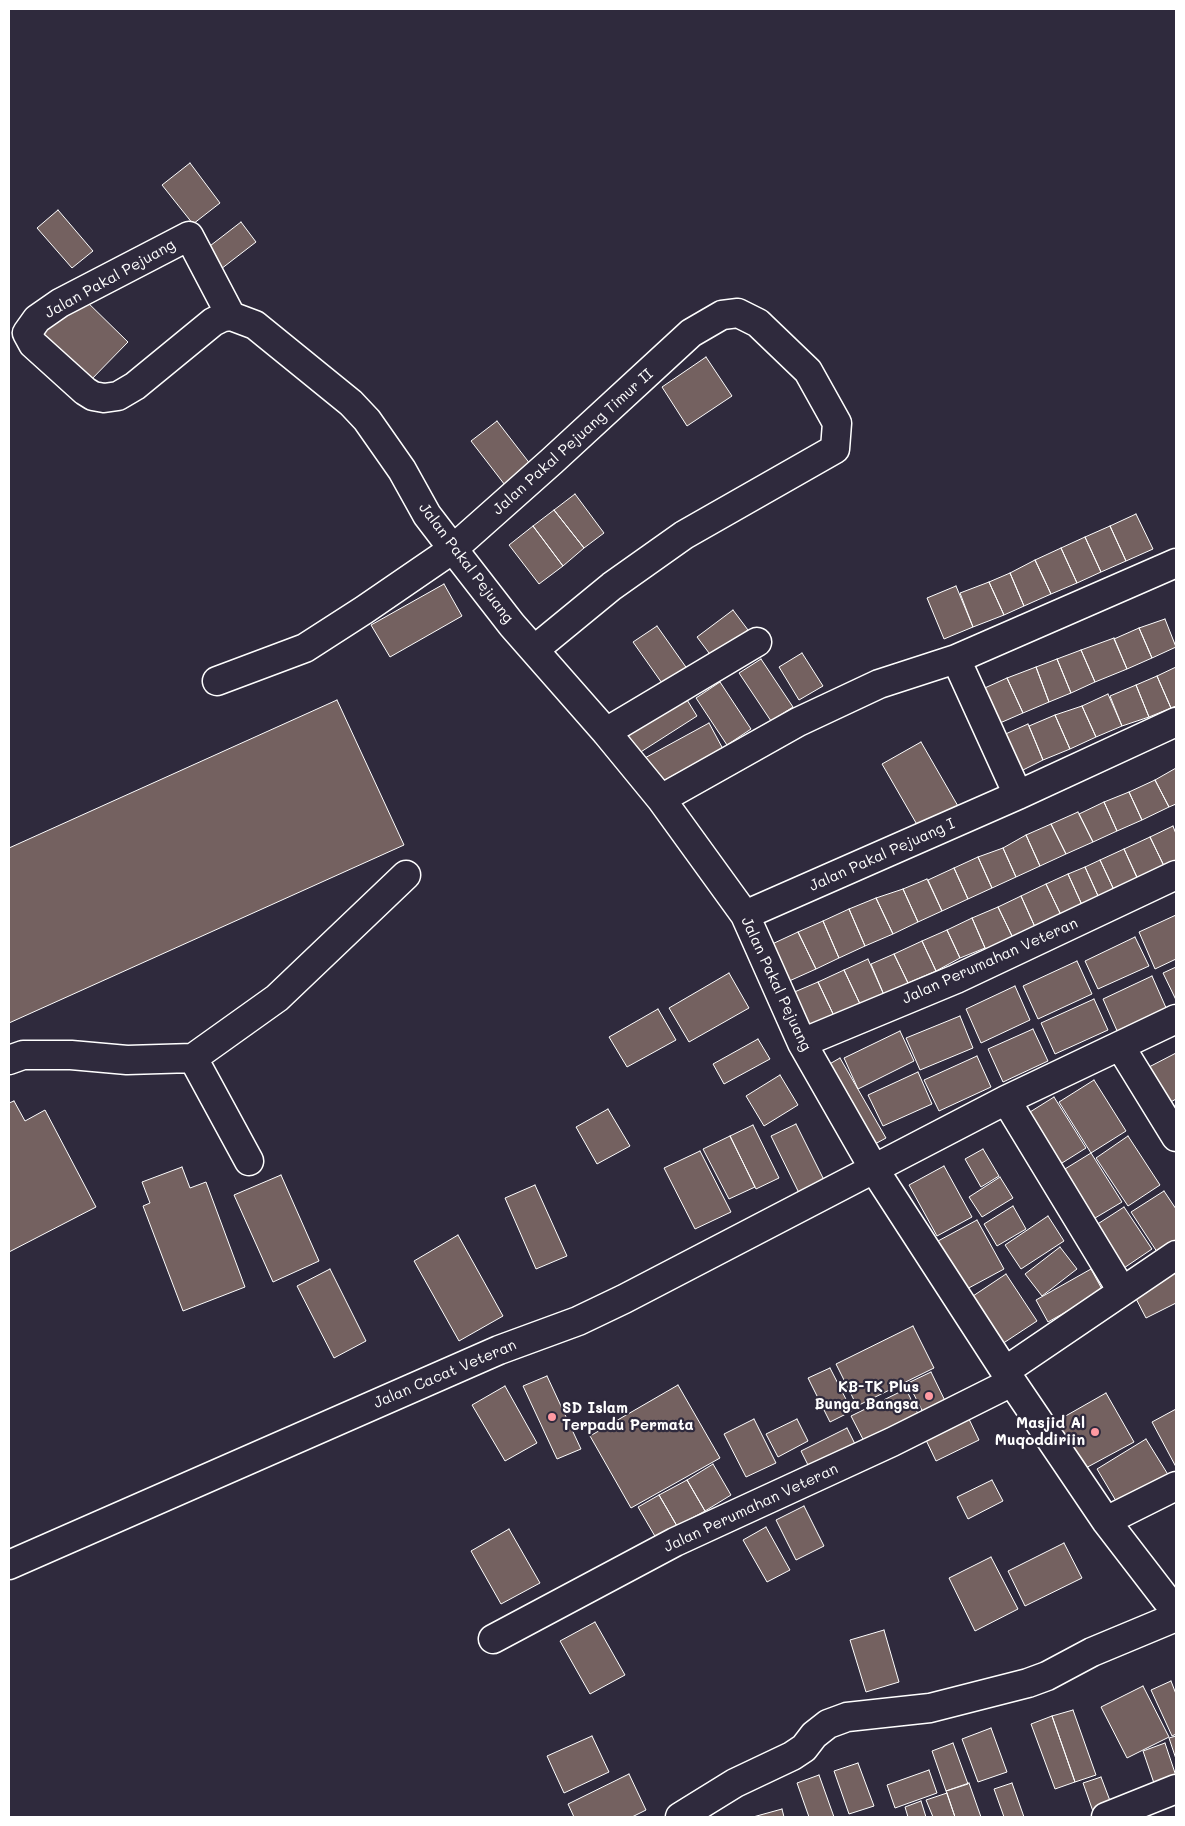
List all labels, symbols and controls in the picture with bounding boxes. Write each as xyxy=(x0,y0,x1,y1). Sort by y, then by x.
street label: Jalan Pakal Pejuang xyxy=(42,236,178,322)
street label: Jalan Pakal Pejuang Timur II xyxy=(489,365,657,519)
street label: Jalan Pakal Pejuang xyxy=(415,499,517,627)
street label: Jalan Pakal Pejuang I xyxy=(806,815,958,895)
street label: Jalan Pakal Pejuang xyxy=(737,914,815,1054)
street label: Jalan Perumahan Veteran xyxy=(899,914,1081,1008)
street label: Jalan Cacat Veteran xyxy=(371,1336,519,1412)
place label: KB-TK Plus Bunga Bangsa xyxy=(814,1378,919,1413)
marker: KB-TK Plus Bunga Bangsa xyxy=(923,1390,935,1402)
place label: SD Islam Terpadu Permata xyxy=(562,1399,694,1434)
marker: SD Islam Terpadu Permata xyxy=(546,1411,558,1423)
place label: Masjid Al Muqoddiriin xyxy=(995,1414,1085,1449)
marker: Masjid Al Muqoddiriin xyxy=(1089,1426,1101,1438)
street label: Jalan Perumahan Veteran xyxy=(661,1460,841,1556)

